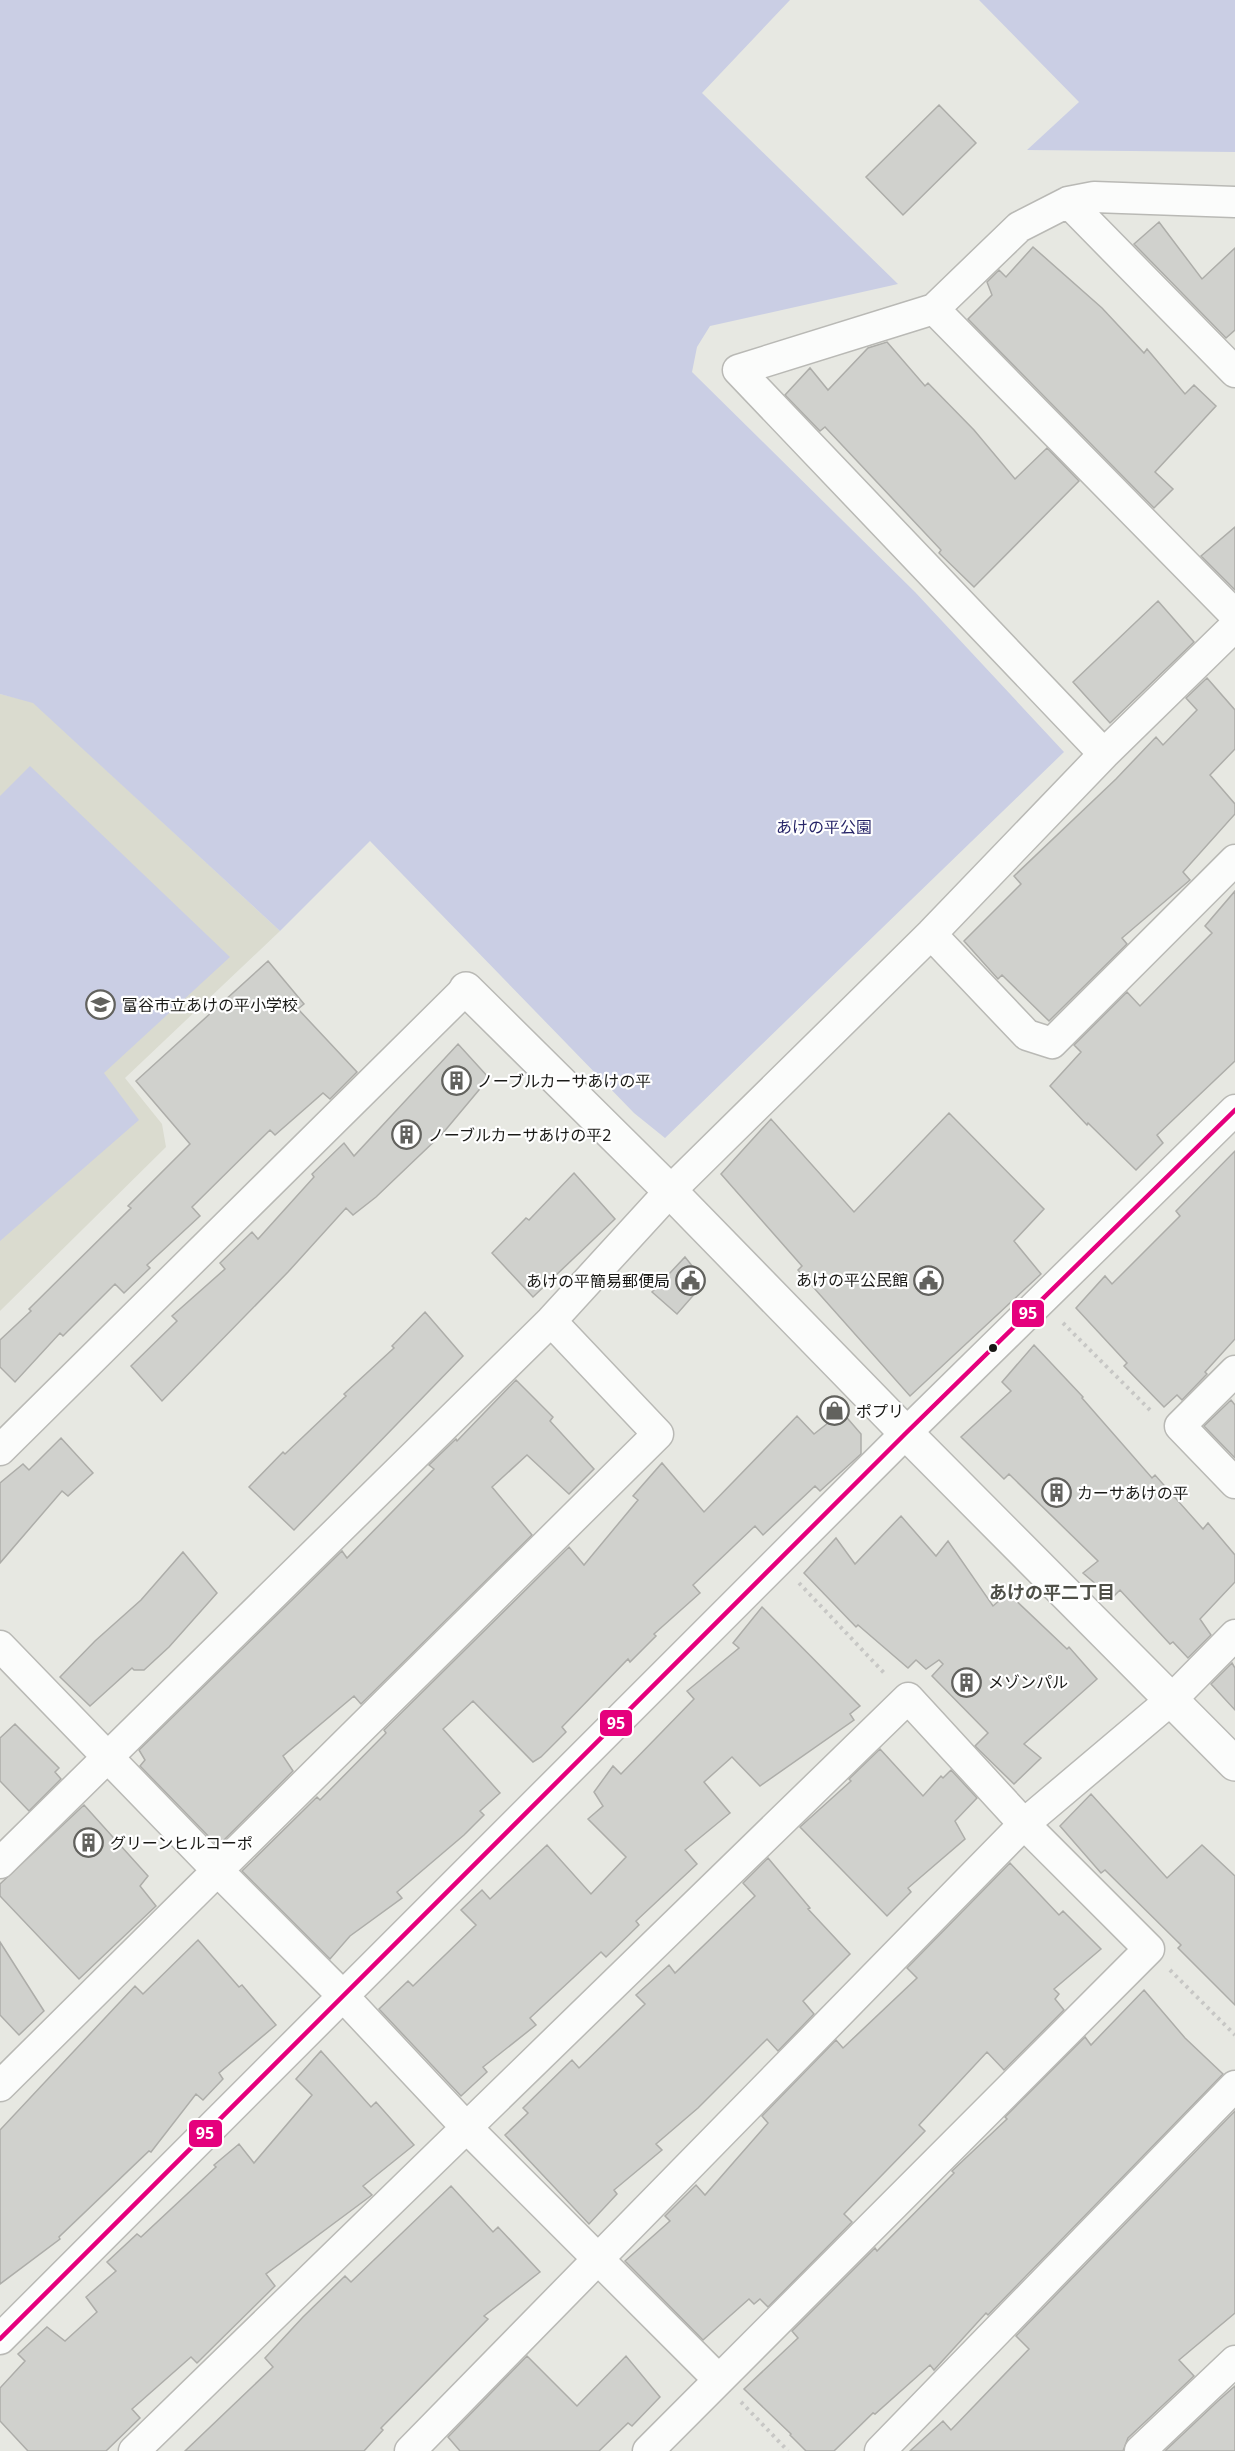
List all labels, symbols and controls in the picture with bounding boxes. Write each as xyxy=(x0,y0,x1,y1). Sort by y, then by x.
park label: あけの平公園 xyxy=(776,816,872,838)
school or university icon: 富谷市立あけの平小学校 xyxy=(85,989,117,1021)
place label: 富谷市立あけの平小学校 xyxy=(122,994,298,1016)
building icon: ノーブルカーサあけの平 xyxy=(440,1065,472,1097)
place label: ノーブルカーサあけの平 xyxy=(477,1070,651,1092)
building icon: ノーブルカーサあけの平2 xyxy=(391,1119,423,1151)
place label: ノーブルカーサあけの平2 xyxy=(428,1124,611,1146)
public building icon: あけの平公民館 xyxy=(913,1264,945,1296)
public building icon: あけの平簡易郵便局 xyxy=(675,1265,707,1297)
place label: あけの平公民館 xyxy=(796,1269,908,1291)
place label: あけの平簡易郵便局 xyxy=(526,1270,670,1292)
line badge: 95 xyxy=(1011,1299,1045,1328)
text: 95 xyxy=(1019,1302,1037,1324)
unlabelled marker xyxy=(987,1342,999,1354)
shop icon: ポプリ xyxy=(819,1395,851,1427)
place label: ポプリ xyxy=(856,1400,904,1422)
building icon: カーサあけの平 xyxy=(1040,1477,1072,1509)
place label: カーサあけの平 xyxy=(1077,1482,1189,1504)
district label: あけの平二丁目 xyxy=(989,1580,1115,1604)
building icon: メゾンパル xyxy=(951,1666,983,1698)
place label: メゾンパル xyxy=(988,1671,1068,1693)
line badge: 95 xyxy=(599,1709,633,1737)
text: 95 xyxy=(607,1712,625,1734)
building icon: グリーンヒルコーポ xyxy=(73,1827,105,1859)
place label: グリーンヒルコーポ xyxy=(110,1832,253,1854)
line badge: 95 xyxy=(188,2119,223,2148)
text: 95 xyxy=(196,2122,214,2144)

